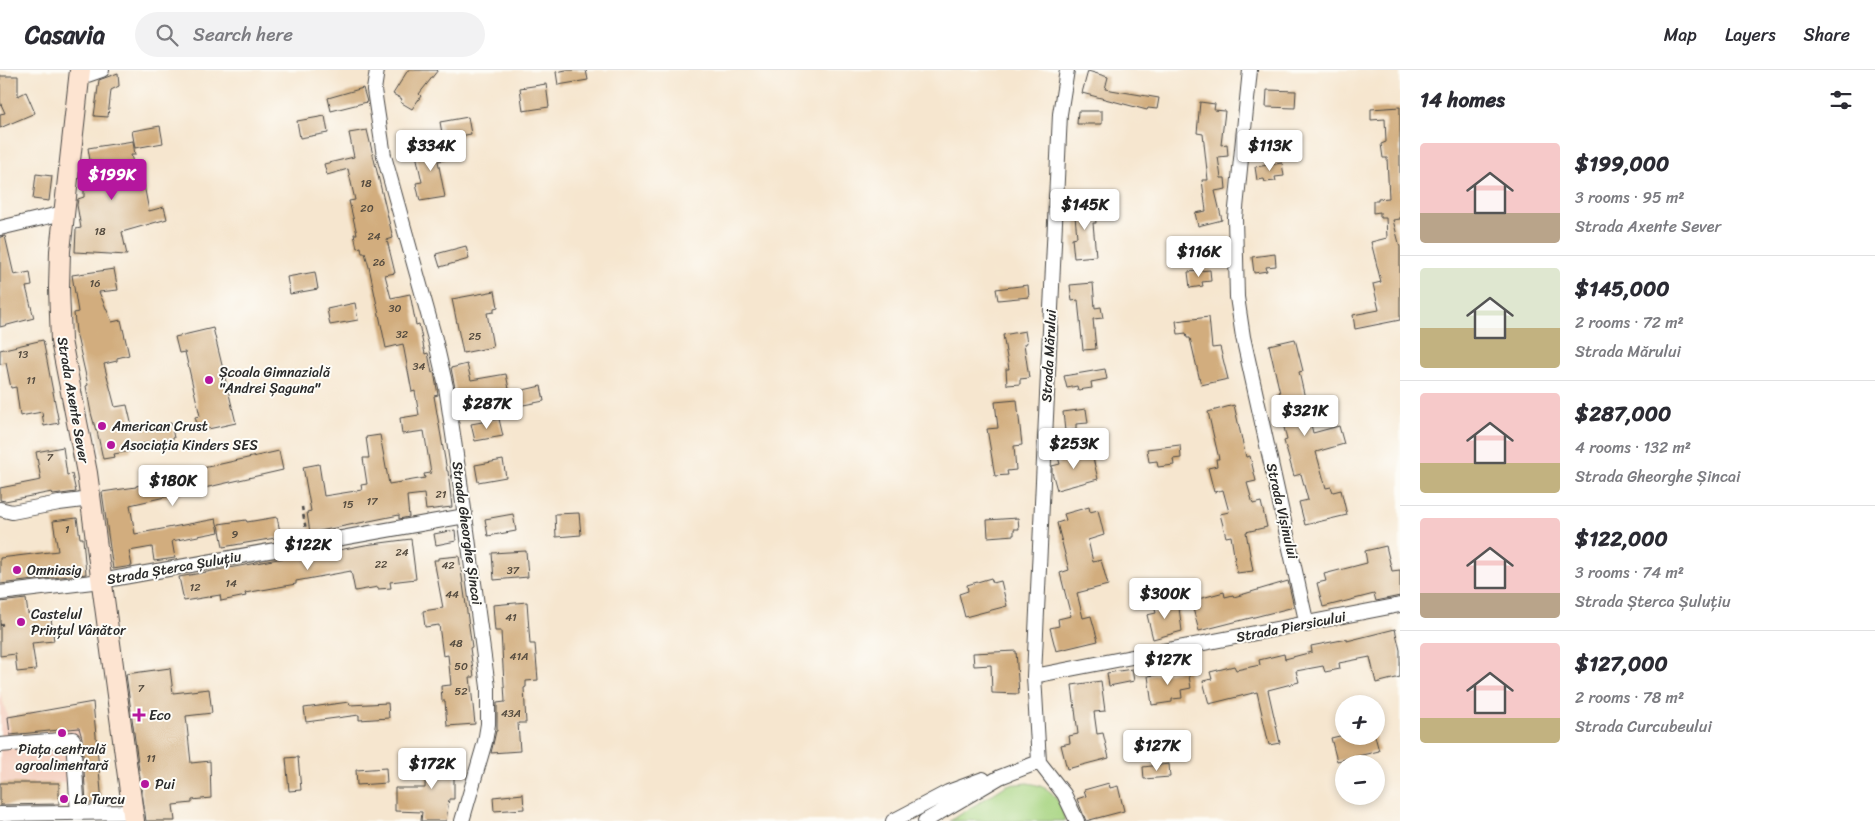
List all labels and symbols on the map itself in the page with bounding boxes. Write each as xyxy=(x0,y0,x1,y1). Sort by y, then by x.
pin: $334K xyxy=(396,129,466,172)
pin: $113K xyxy=(1235,129,1305,172)
pin: $199K xyxy=(77,158,147,201)
house number: 18 xyxy=(360,174,372,193)
pin: $145K xyxy=(1050,189,1120,231)
house number: 20 xyxy=(360,199,374,218)
house number: 18 xyxy=(94,222,106,241)
house number: 24 xyxy=(367,227,381,246)
pin: $116K xyxy=(1164,236,1234,278)
house number: 26 xyxy=(373,253,385,272)
house number: 16 xyxy=(90,274,100,293)
house number: 30 xyxy=(389,299,402,318)
street label: Strada Mărului xyxy=(1034,308,1064,403)
house number: 32 xyxy=(396,325,409,344)
house number: 25 xyxy=(468,327,482,346)
street label: Strada Axente Sever xyxy=(50,335,97,466)
house number: 13 xyxy=(18,345,28,364)
house number: 34 xyxy=(413,357,426,376)
place label: Școala Gimnazială "Andrei Șaguna" xyxy=(219,360,331,401)
house number: 11 xyxy=(26,371,36,390)
marker: Școala Gimnazială "Andrei Șaguna" xyxy=(203,374,215,386)
pin: $287K xyxy=(452,388,522,430)
pin: $321K xyxy=(1270,394,1340,437)
place label: American Crust xyxy=(111,414,208,439)
marker: American Crust xyxy=(96,420,108,432)
pin: $253K xyxy=(1039,428,1109,470)
place label: Asociația Kinders SES xyxy=(120,433,258,458)
marker: Asociația Kinders SES xyxy=(105,439,117,451)
house number: 7 xyxy=(47,448,54,467)
street label: Strada Gheorghe Șincai xyxy=(445,460,490,608)
street label: Strada Vișinului xyxy=(1259,461,1305,563)
pin: $180K xyxy=(138,464,208,507)
house number: 21 xyxy=(435,485,447,504)
house number: 17 xyxy=(367,492,378,511)
house number: 15 xyxy=(342,495,354,514)
house number: 1 xyxy=(65,520,70,539)
house number: 9 xyxy=(232,525,239,544)
pin: $122K xyxy=(273,528,343,571)
house number: 24 xyxy=(395,543,409,562)
street label: Strada Șterca Șuluțiu xyxy=(105,544,244,592)
house number: 22 xyxy=(375,555,388,574)
house number: 42 xyxy=(441,556,455,575)
place label: Omniasig xyxy=(27,558,82,583)
house number: 37 xyxy=(507,561,520,580)
marker: Omniasig xyxy=(11,564,23,576)
house number: 14 xyxy=(225,574,237,593)
house number: 12 xyxy=(189,578,201,597)
pin: $300K xyxy=(1130,578,1200,620)
house number: 44 xyxy=(445,585,459,604)
place label: Castelul Prințul Vânător xyxy=(31,602,127,643)
street label: Strada Piersicului xyxy=(1234,604,1349,650)
house number: 41 xyxy=(505,608,517,627)
marker: Castelul Prințul Vânător xyxy=(15,616,27,628)
house number: 48 xyxy=(449,634,463,653)
pin: $127K xyxy=(1133,644,1203,686)
house number: 41A xyxy=(510,647,528,666)
house number: 50 xyxy=(454,657,468,676)
house number: 7 xyxy=(138,679,145,698)
house number: 52 xyxy=(454,682,468,701)
place label: Eco xyxy=(149,703,171,728)
house number: 43A xyxy=(501,704,521,723)
marker: Eco xyxy=(133,709,145,721)
marker: Piața centrală agroalimentară xyxy=(56,727,68,739)
pin: $127K xyxy=(1122,730,1192,772)
place label: Piața centrală agroalimentară xyxy=(16,737,109,778)
pin: $172K xyxy=(397,748,467,790)
house number: 11 xyxy=(146,749,156,768)
place label: Pui xyxy=(155,772,176,797)
marker: Pui xyxy=(139,778,151,790)
place label: La Turcu xyxy=(74,787,126,812)
marker: La Turcu xyxy=(58,793,70,805)

